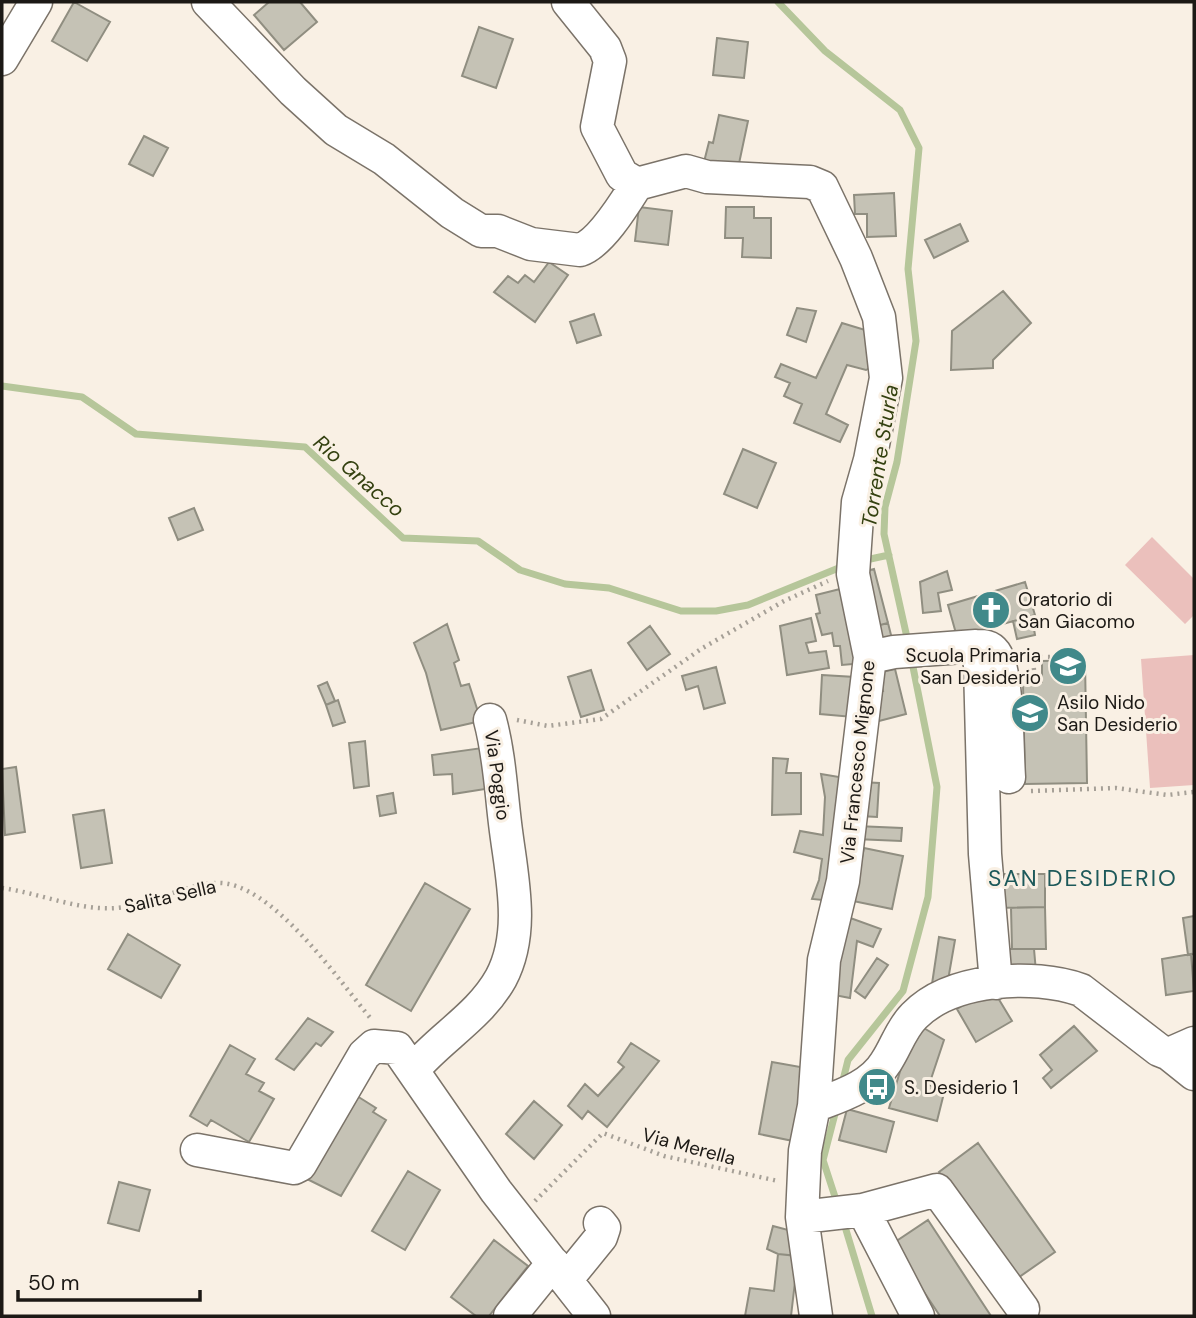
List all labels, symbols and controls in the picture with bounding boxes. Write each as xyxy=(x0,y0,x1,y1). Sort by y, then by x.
water label: Torrente Sturla xyxy=(855,383,905,529)
water label: Rio Gnacco xyxy=(307,429,411,523)
place label: Oratorio di San Giacomo xyxy=(1018,587,1135,634)
church icon: Oratorio di San Giacomo xyxy=(970,589,1012,631)
place label: Scuola Primaria San Desiderio xyxy=(906,643,1041,690)
school or university icon: Scuola Primaria San Desiderio xyxy=(1047,645,1089,687)
street label: Via Francesco Mignone xyxy=(834,659,881,865)
place label: Asilo Nido San Desiderio xyxy=(1057,690,1178,737)
school or university icon: Asilo Nido San Desiderio xyxy=(1009,692,1051,734)
street label: Via Poggio xyxy=(479,728,516,822)
district label: SAN DESIDERIO xyxy=(988,863,1178,893)
street label: Salita Sella xyxy=(122,874,219,919)
bus stop icon: S. Desiderio 1 xyxy=(856,1066,898,1108)
place label: S. Desiderio 1 xyxy=(904,1075,1018,1100)
street label: Via Merella xyxy=(639,1122,738,1171)
scale bar xyxy=(18,1258,200,1302)
text: 50 m xyxy=(28,1269,79,1297)

